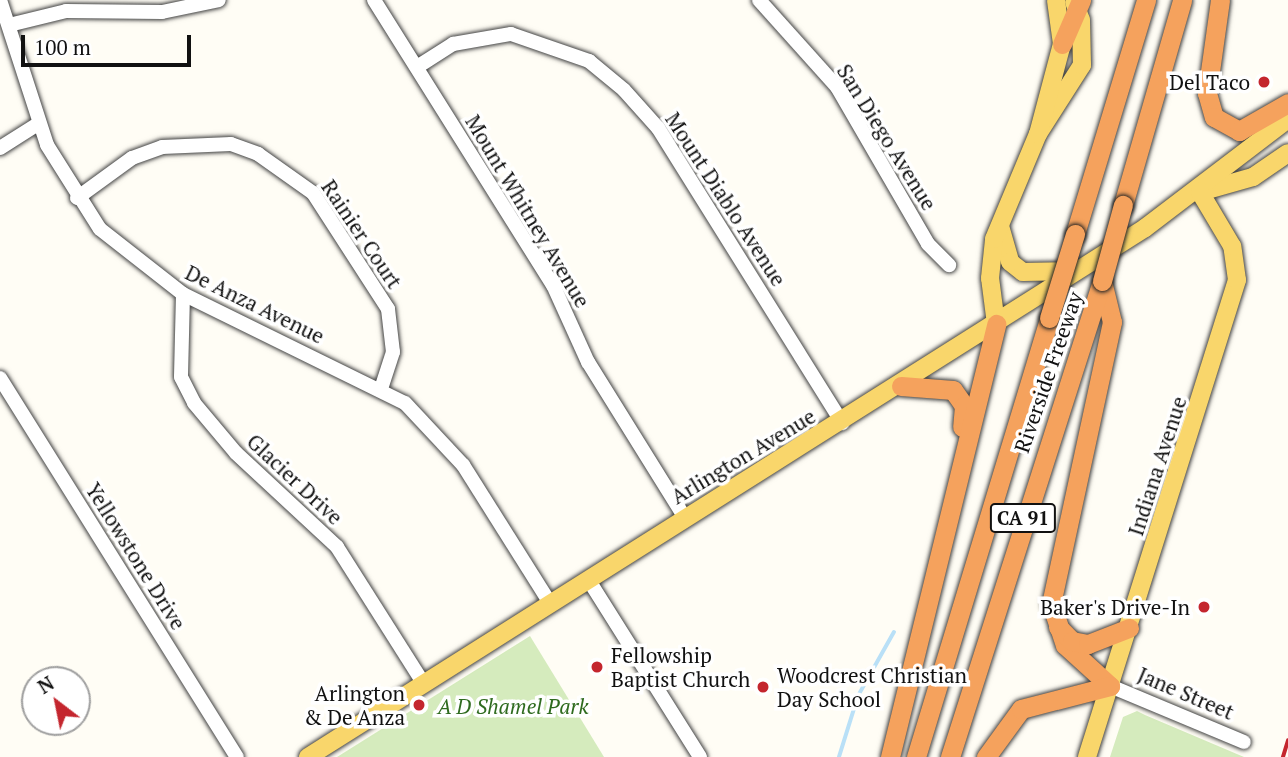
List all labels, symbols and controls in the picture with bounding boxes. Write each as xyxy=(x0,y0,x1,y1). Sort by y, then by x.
scale bar xyxy=(24,21,194,65)
text: 100 m xyxy=(34,33,91,61)
street label: San Diego Avenue xyxy=(832,59,942,215)
place label: Del Taco xyxy=(1169,69,1250,95)
marker: Del Taco xyxy=(1256,74,1272,90)
street label: Mount Diablo Avenue xyxy=(660,107,792,291)
street label: Mount Whitney Avenue xyxy=(460,110,596,312)
street label: Rainier Court xyxy=(317,175,407,293)
street label: De Anza Avenue xyxy=(181,259,329,349)
street label: Riverside Freeway xyxy=(1009,288,1087,456)
street label: Indiana Avenue xyxy=(1123,393,1191,539)
street label: Arlington Avenue xyxy=(666,403,820,509)
street label: Glacier Drive xyxy=(242,428,348,530)
street label: Yellowstone Drive xyxy=(81,478,191,634)
road number: CA 91 xyxy=(990,503,1056,534)
place label: Baker's Drive-In xyxy=(1040,594,1190,620)
marker: Baker's Drive-In xyxy=(1196,599,1212,615)
place label: Fellowship Baptist Church xyxy=(611,642,750,692)
marker: Fellowship Baptist Church xyxy=(589,659,605,675)
street label: Jane Street xyxy=(1134,661,1238,725)
place label: Woodcrest Christian Day School xyxy=(777,662,967,712)
north arrow xyxy=(21,666,91,736)
text: N xyxy=(33,670,58,699)
marker: Woodcrest Christian Day School xyxy=(755,679,771,695)
place label: Arlington & De Anza xyxy=(303,680,405,730)
park label: A D Shamel Park xyxy=(437,693,589,719)
marker: Arlington & De Anza xyxy=(411,697,427,713)

